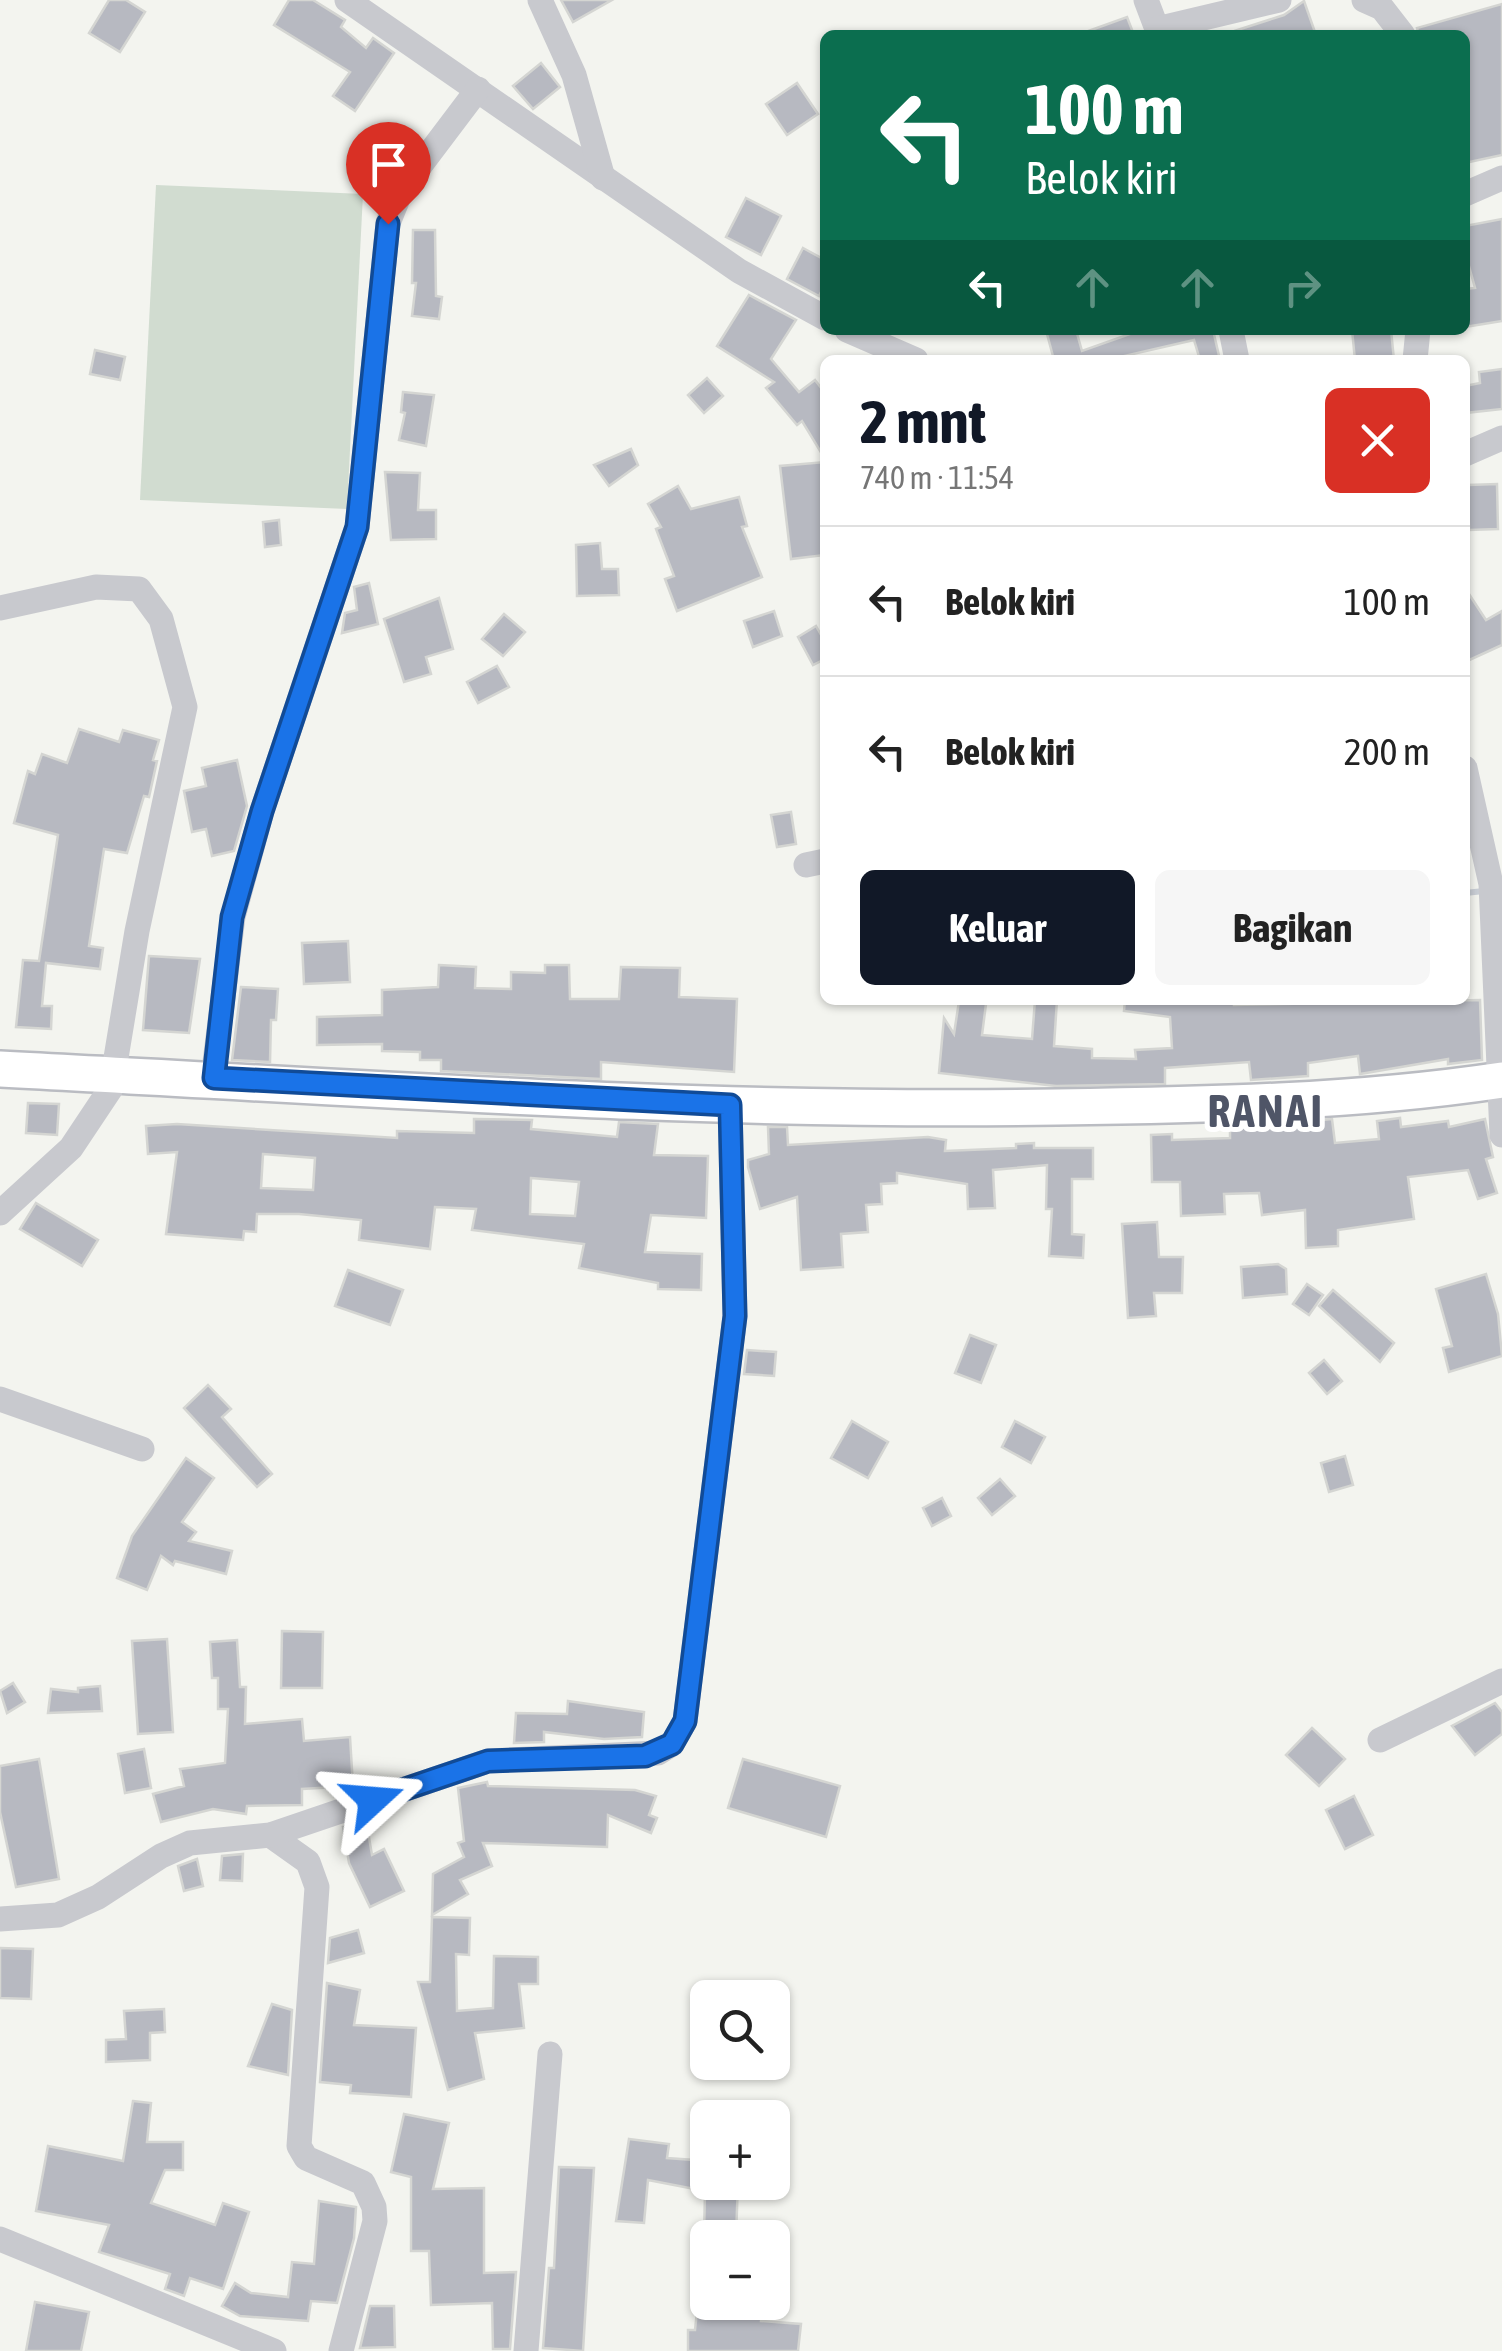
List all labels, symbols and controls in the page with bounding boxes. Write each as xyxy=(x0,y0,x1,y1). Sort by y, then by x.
text: 100 m xyxy=(1025,69,1184,149)
icon: left xyxy=(860,70,990,200)
pin xyxy=(346,122,431,225)
icon: arrive xyxy=(361,137,416,192)
text: Belok kiri xyxy=(1025,152,1178,204)
icon: left xyxy=(960,260,1015,315)
icon: ahead xyxy=(1065,260,1120,315)
icon: ahead xyxy=(1170,260,1225,315)
icon: right xyxy=(1275,260,1330,315)
text: 2 mnt xyxy=(860,387,986,456)
button: close xyxy=(1325,388,1430,493)
text: 740 m · 11:54 xyxy=(860,459,1014,496)
icon: left xyxy=(860,574,915,629)
text: Belok kiri xyxy=(945,580,1075,623)
text: 100 m xyxy=(1344,580,1430,623)
icon: left xyxy=(860,724,915,779)
text: Belok kiri xyxy=(945,730,1075,773)
text: 200 m xyxy=(1344,730,1430,773)
button: Keluar xyxy=(860,870,1135,985)
button: Bagikan xyxy=(1155,870,1430,985)
district label: RANAI xyxy=(1207,1085,1325,1137)
position arrow xyxy=(321,1748,425,1852)
map controls xyxy=(690,1980,790,2320)
button: search xyxy=(690,1980,790,2080)
button: + xyxy=(690,2100,790,2200)
button: − xyxy=(690,2220,790,2320)

